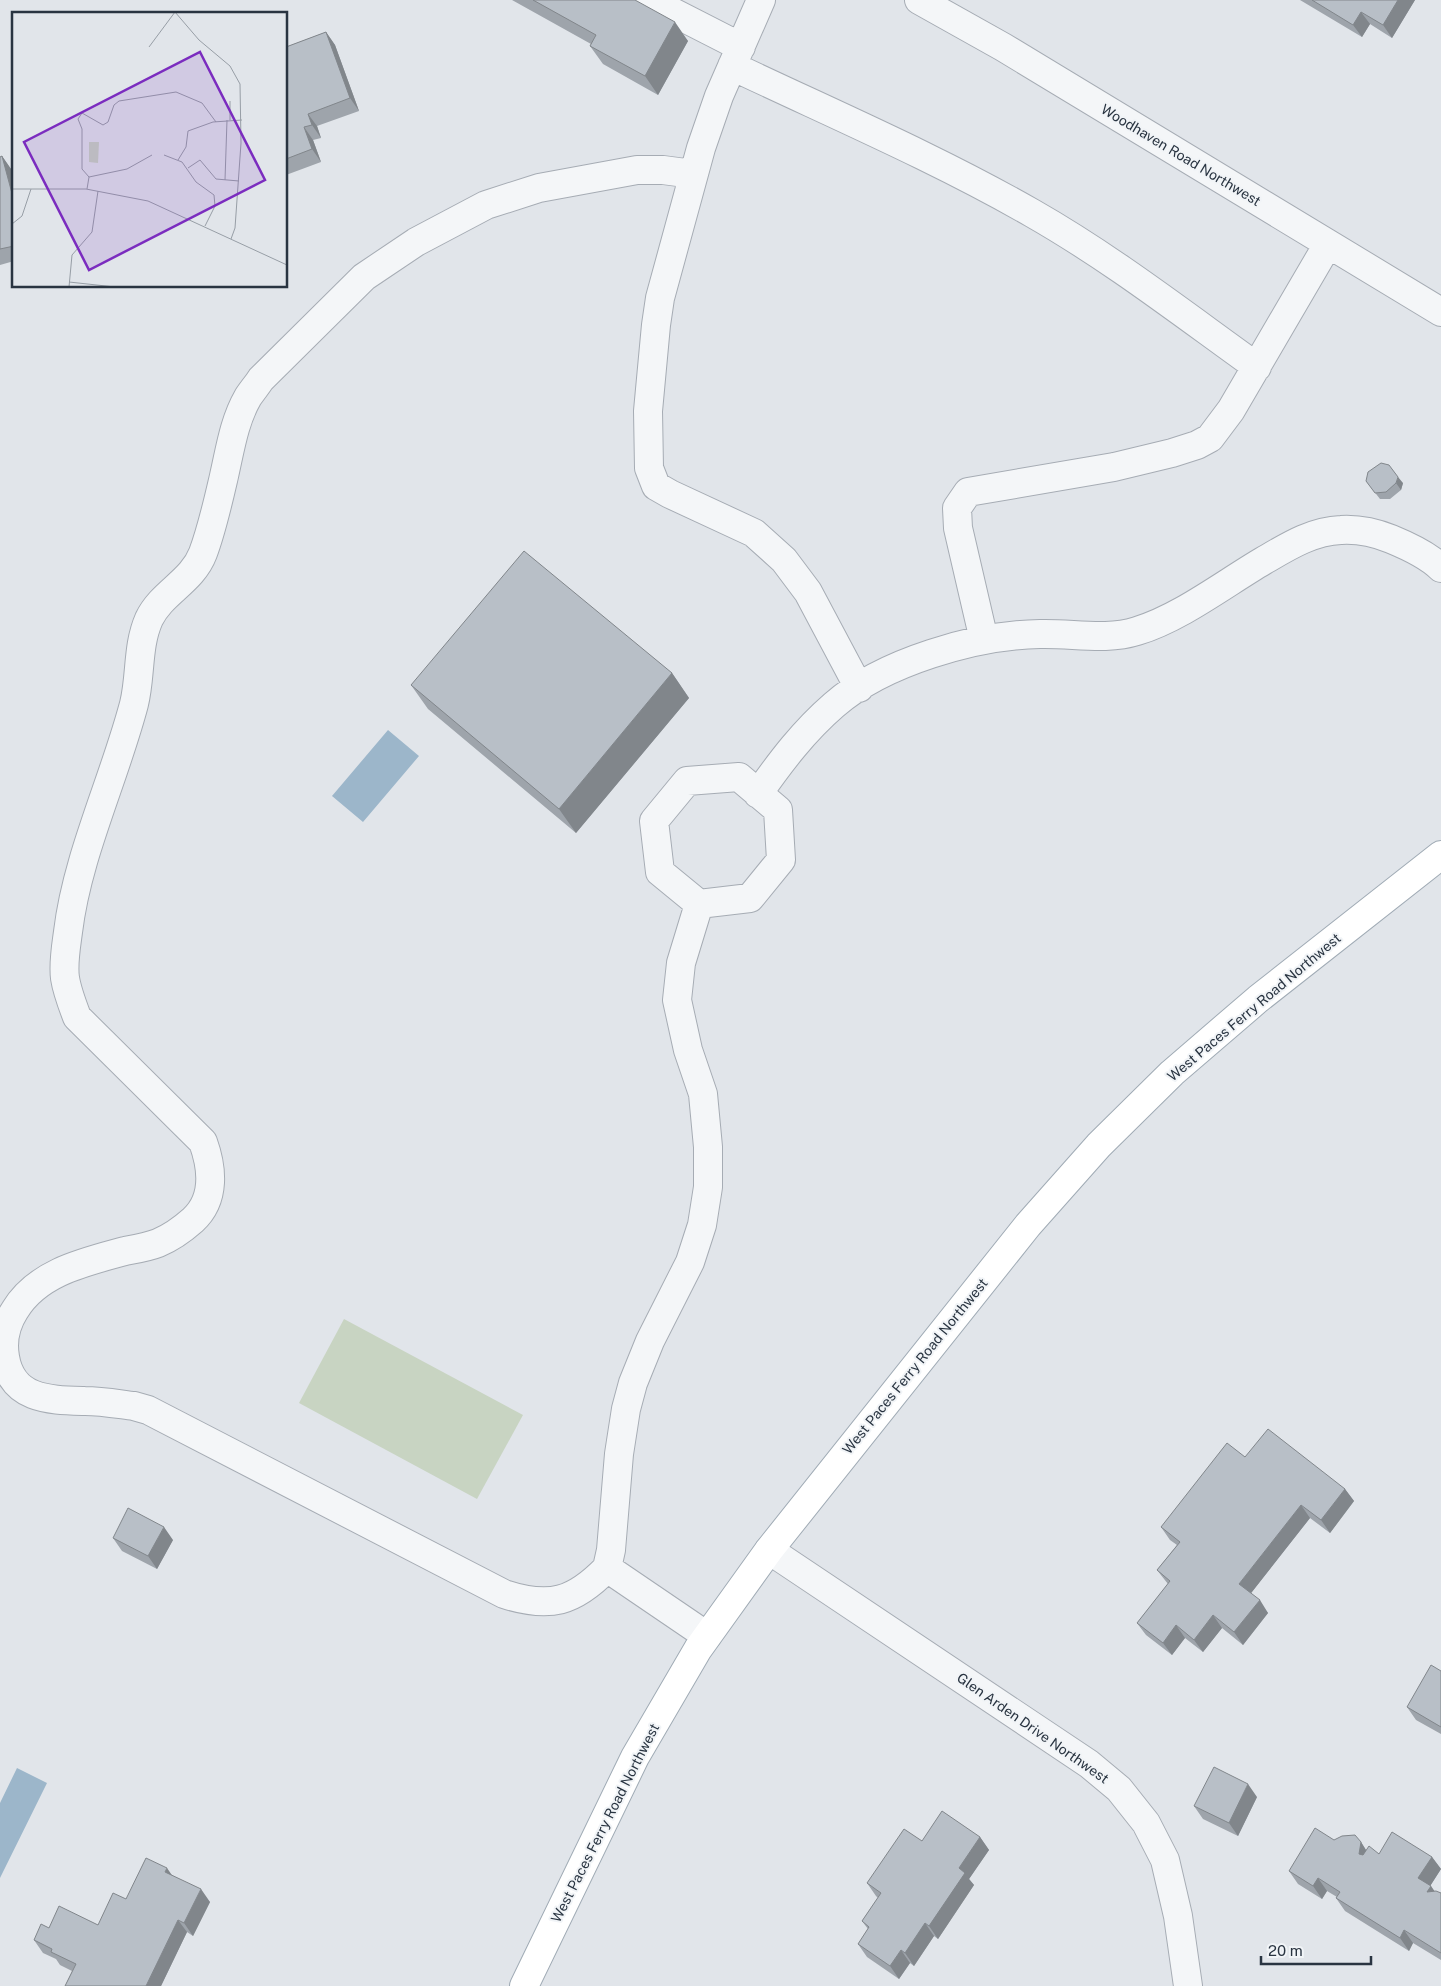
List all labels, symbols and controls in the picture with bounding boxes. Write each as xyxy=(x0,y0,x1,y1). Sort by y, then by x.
inset map xyxy=(12,12,288,288)
street label: Woodhaven Road Northwest xyxy=(1098,101,1264,209)
street label: West Paces Ferry Road Northwest xyxy=(1164,930,1344,1084)
street label: West Paces Ferry Road Northwest xyxy=(839,1275,991,1457)
street label: Glen Arden Drive Northwest xyxy=(954,1669,1112,1787)
street label: West Paces Ferry Road Northwest xyxy=(548,1721,662,1925)
scale bar xyxy=(1261,1934,1371,1966)
text: 20 m xyxy=(1268,1942,1303,1959)

